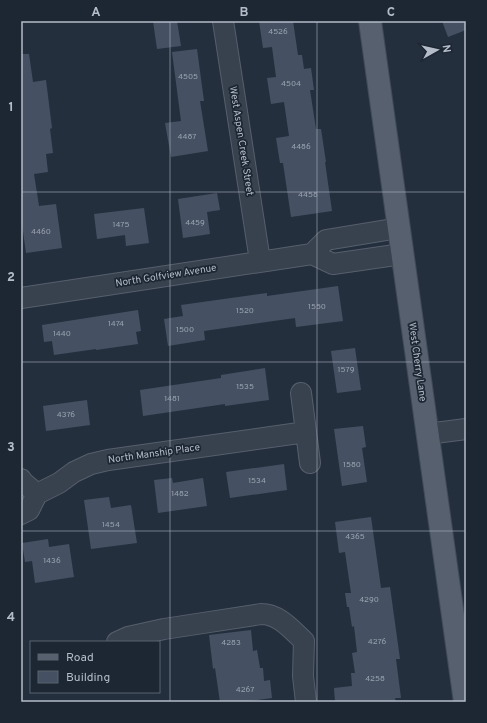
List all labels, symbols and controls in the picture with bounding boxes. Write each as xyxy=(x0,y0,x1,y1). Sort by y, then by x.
text: A xyxy=(91,5,101,21)
text: B xyxy=(240,5,249,21)
text: C xyxy=(387,5,395,21)
house number: 4526 xyxy=(268,27,288,37)
north arrow xyxy=(417,30,457,70)
text: N xyxy=(438,44,453,54)
house number: 4505 xyxy=(178,72,198,82)
house number: 4504 xyxy=(281,79,301,89)
street label: West Aspen Creek Street xyxy=(226,85,256,197)
text: 1 xyxy=(8,100,14,116)
house number: 4487 xyxy=(178,132,196,142)
house number: 4486 xyxy=(291,142,311,152)
house number: 4458 xyxy=(298,190,318,200)
house number: 4459 xyxy=(185,218,205,228)
house number: 1475 xyxy=(113,220,129,230)
house number: 4460 xyxy=(31,227,51,237)
street label: North Golfview Avenue xyxy=(114,262,218,290)
text: 2 xyxy=(7,270,15,286)
house number: 1550 xyxy=(308,302,326,312)
house number: 1520 xyxy=(236,306,254,316)
house number: 1474 xyxy=(108,319,124,329)
street label: West Cherry Lane xyxy=(405,322,429,402)
house number: 1500 xyxy=(176,325,194,335)
house number: 1440 xyxy=(53,329,71,339)
house number: 1579 xyxy=(338,365,355,375)
house number: 1535 xyxy=(236,382,254,392)
house number: 1481 xyxy=(164,394,180,404)
house number: 4376 xyxy=(57,410,75,420)
text: 3 xyxy=(7,440,15,456)
street label: North Manship Place xyxy=(107,441,201,467)
house number: 1580 xyxy=(343,460,361,470)
house number: 1534 xyxy=(248,476,266,486)
house number: 1482 xyxy=(171,489,189,499)
house number: 1454 xyxy=(102,520,120,530)
house number: 4365 xyxy=(345,532,365,542)
house number: 1436 xyxy=(43,556,61,566)
house number: 4290 xyxy=(359,595,379,605)
text: 4 xyxy=(7,610,15,626)
house number: 4276 xyxy=(368,637,386,647)
house number: 4283 xyxy=(221,638,241,648)
legend xyxy=(30,641,160,693)
text: Road xyxy=(66,650,94,666)
text: Building xyxy=(66,670,110,686)
house number: 4258 xyxy=(365,674,385,684)
house number: 4267 xyxy=(236,685,254,695)

